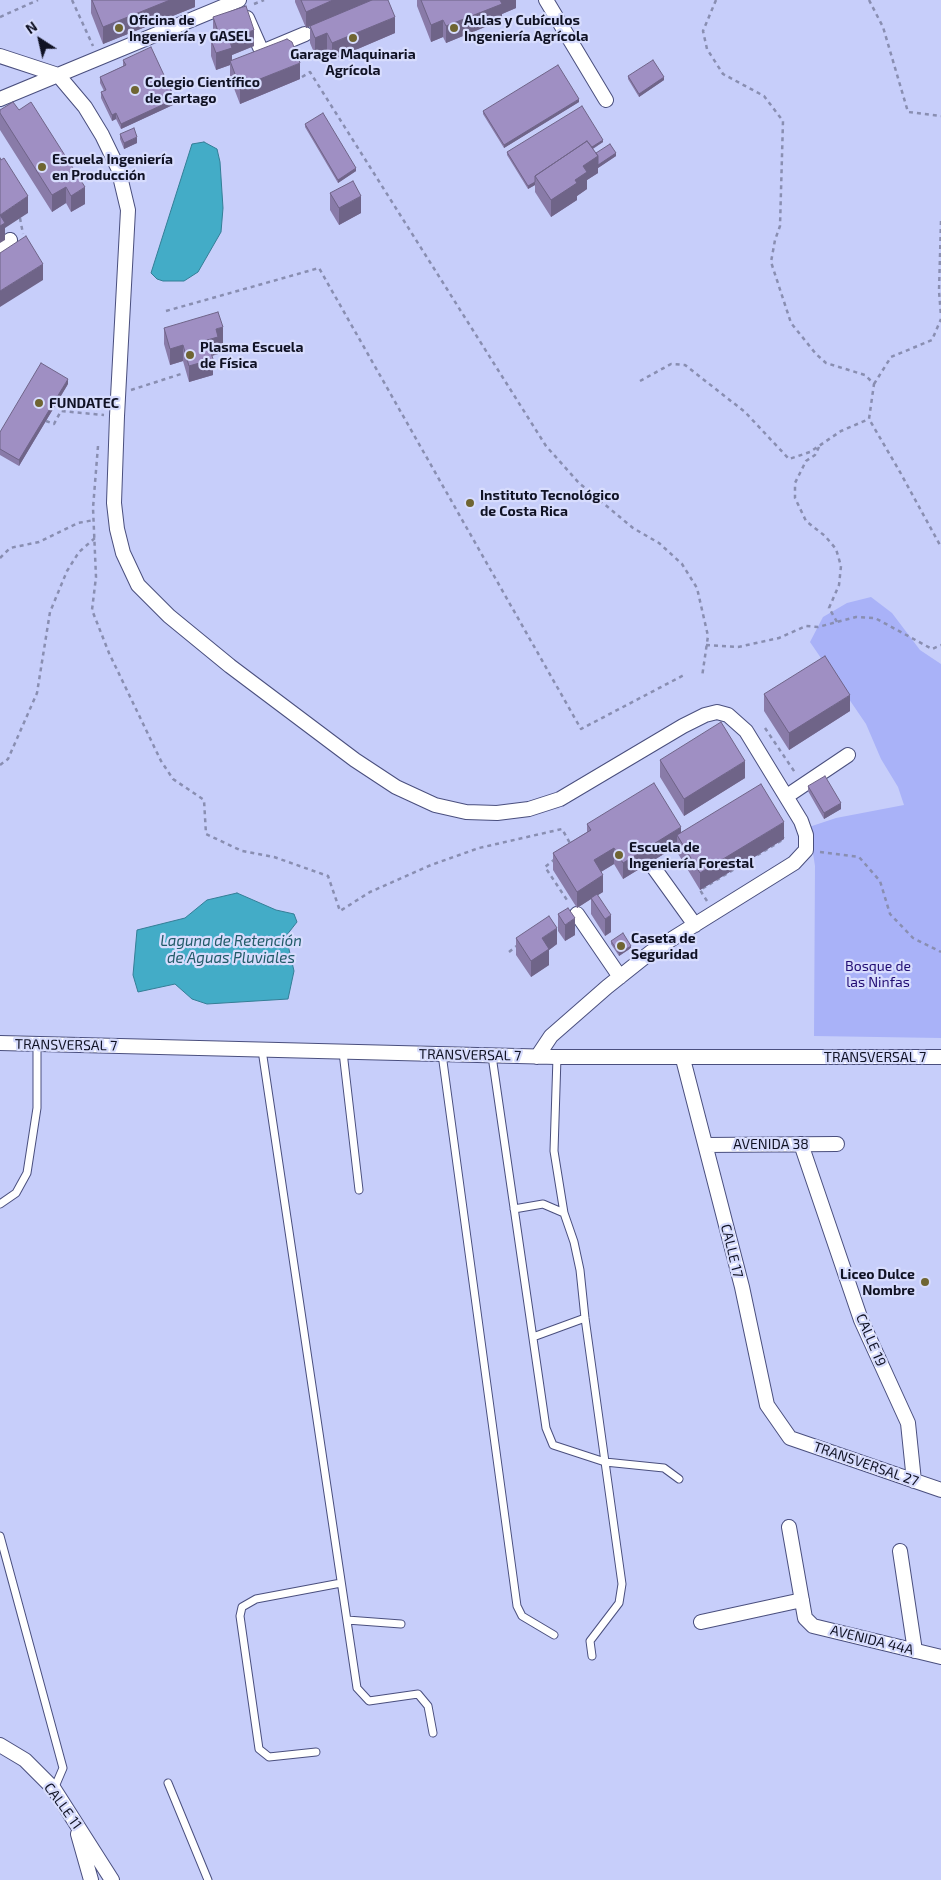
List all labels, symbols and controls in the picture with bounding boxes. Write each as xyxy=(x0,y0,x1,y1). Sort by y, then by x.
place label: Oficina de Ingeniería y GASEL xyxy=(129,12,251,44)
place label: Aulas y Cubículos Ingeniería Agrícola xyxy=(464,12,588,44)
north arrow xyxy=(15,15,65,65)
text: N xyxy=(22,17,40,37)
marker: Oficina de Ingeniería y GASEL xyxy=(113,22,125,34)
marker: Aulas y Cubículos Ingeniería Agrícola xyxy=(448,22,460,34)
marker: Garage Maquinaria Agrícola xyxy=(347,32,359,44)
place label: Garage Maquinaria Agrícola xyxy=(290,46,416,78)
place label: Colegio Científico de Cartago xyxy=(145,74,260,106)
marker: Colegio Científico de Cartago xyxy=(129,84,141,96)
place label: Escuela Ingeniería en Producción xyxy=(52,151,173,184)
marker: Escuela Ingeniería en Producción xyxy=(36,161,48,173)
place label: Plasma Escuela de Física xyxy=(200,339,303,372)
marker: Plasma Escuela de Física xyxy=(184,349,196,361)
place label: FUNDATEC xyxy=(49,395,119,411)
marker: FUNDATEC xyxy=(33,397,45,409)
place label: Instituto Tecnológico de Costa Rica xyxy=(480,487,619,520)
marker: Instituto Tecnológico de Costa Rica xyxy=(464,497,476,509)
place label: Escuela de Ingeniería Forestal xyxy=(629,839,754,872)
marker: Escuela de Ingeniería Forestal xyxy=(613,849,625,861)
place label: Caseta de Seguridad xyxy=(631,930,698,962)
water label: Laguna de Retención de Aguas Pluviales xyxy=(160,932,302,967)
marker: Caseta de Seguridad xyxy=(615,940,627,952)
park label: Bosque de las Ninfas xyxy=(845,958,911,990)
street label: TRANSVERSAL 7 xyxy=(15,1036,117,1054)
street label: TRANSVERSAL 7 xyxy=(419,1046,521,1064)
street label: TRANSVERSAL 7 xyxy=(824,1049,926,1065)
street label: AVENIDA 38 xyxy=(733,1136,809,1152)
street label: CALLE 17 xyxy=(717,1222,747,1280)
place label: Liceo Dulce Nombre xyxy=(840,1266,915,1298)
marker: Liceo Dulce Nombre xyxy=(919,1276,931,1288)
street label: CALLE 19 xyxy=(852,1311,890,1369)
street label: TRANSVERSAL 27 xyxy=(811,1438,921,1490)
street label: AVENIDA 44A xyxy=(829,1622,915,1658)
street label: CALLE 11 xyxy=(41,1780,85,1832)

